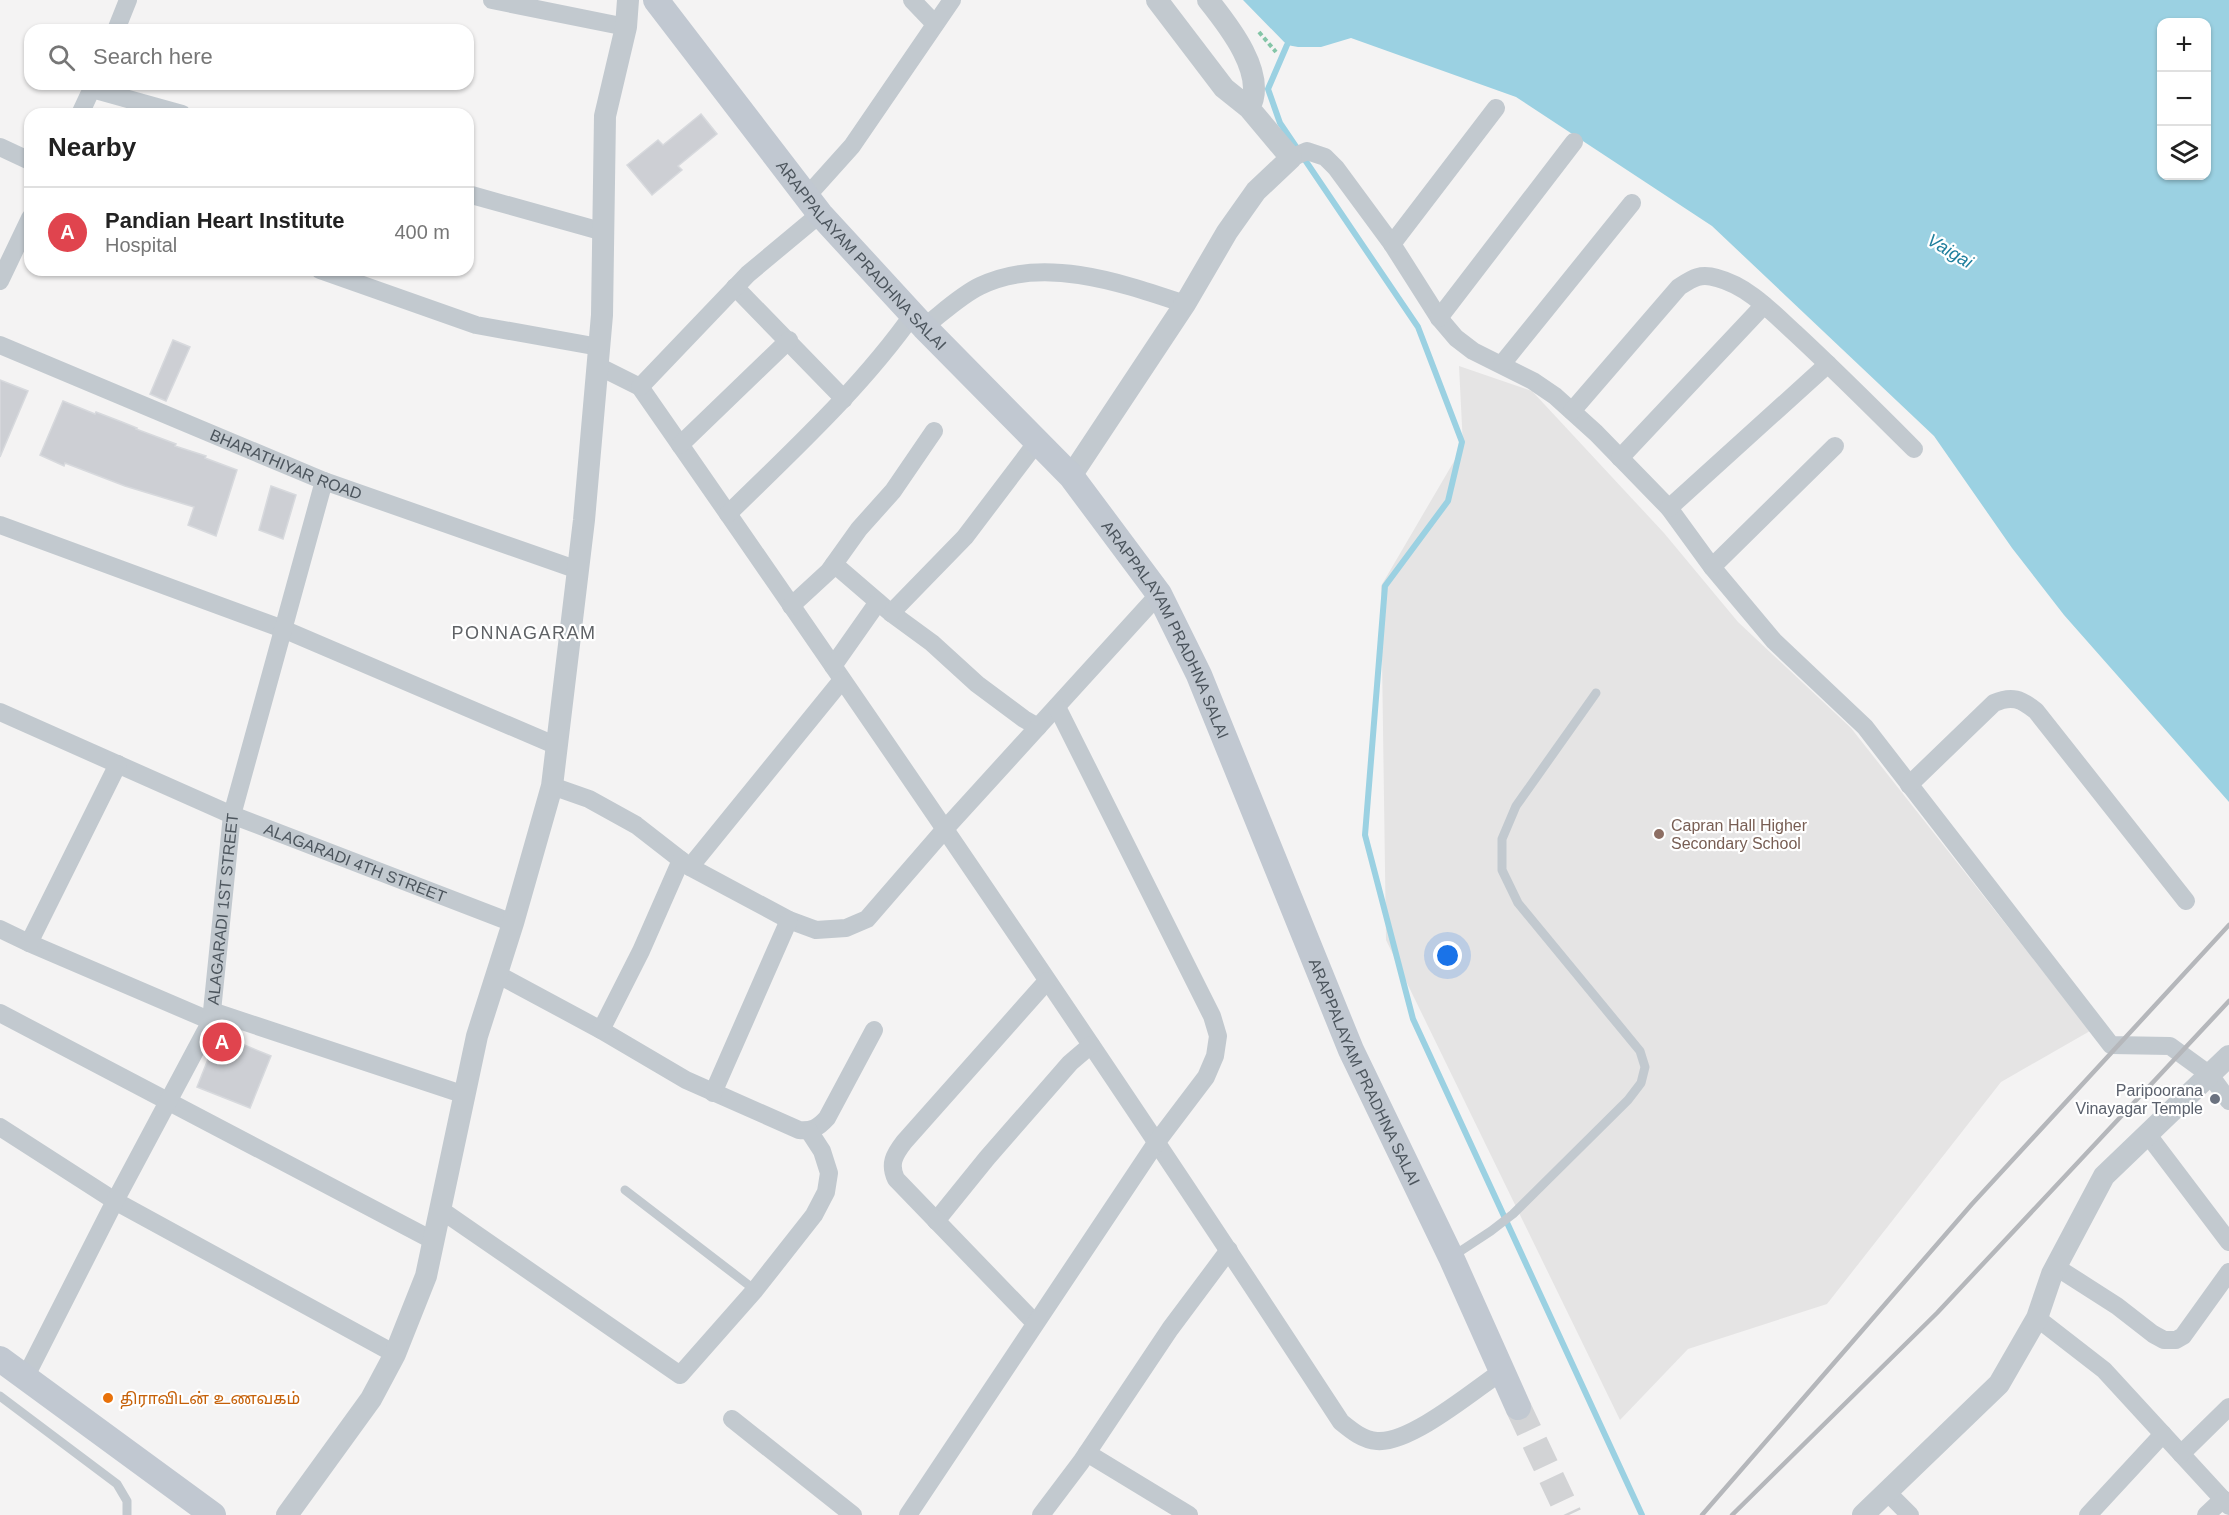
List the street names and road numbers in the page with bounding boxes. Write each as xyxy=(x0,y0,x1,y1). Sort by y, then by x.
street label: ARAPPALAYAM PRADHNA SALAI xyxy=(774,157,950,353)
street label: BHARATHIYAR ROAD xyxy=(208,426,364,502)
street label: ARAPPALAYAM PRADHNA SALAI xyxy=(1099,517,1232,741)
street label: ALAGARADI 1ST STREET xyxy=(204,812,241,1006)
street label: ALAGARADI 4TH STREET xyxy=(262,820,449,905)
street label: ARAPPALAYAM PRADHNA SALAI xyxy=(1306,956,1423,1188)

